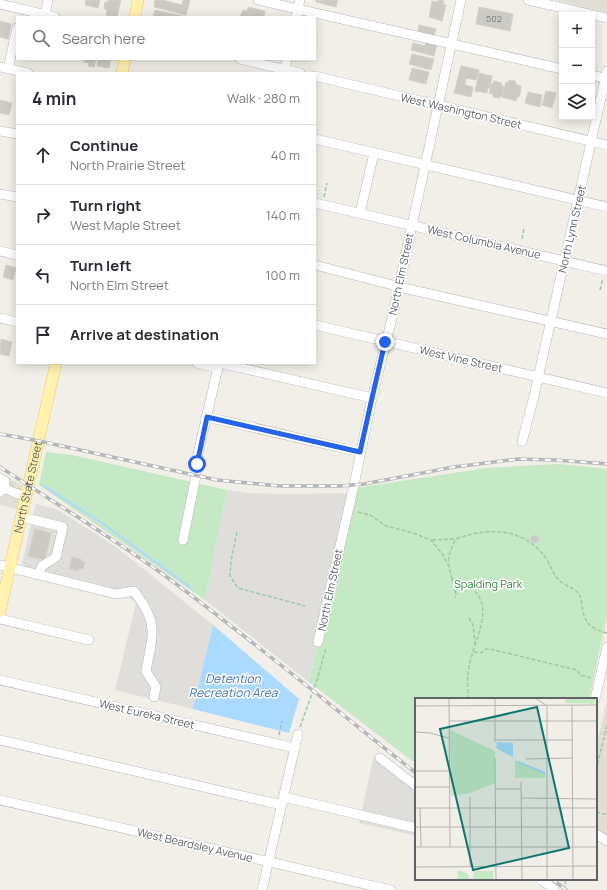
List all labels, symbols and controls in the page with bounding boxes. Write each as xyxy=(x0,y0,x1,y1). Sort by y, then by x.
house number: 502 xyxy=(486,12,502,25)
map controls xyxy=(559,12,595,120)
button: + xyxy=(559,12,595,48)
search box xyxy=(16,16,316,60)
icon: search xyxy=(30,27,52,49)
text: Search here xyxy=(62,28,145,49)
button: − xyxy=(559,48,595,84)
button: layers xyxy=(559,84,595,120)
text: 4 min xyxy=(32,87,76,110)
text: Walk · 280 m xyxy=(227,89,300,107)
street label: West Washington Street xyxy=(399,89,523,132)
text: Continue xyxy=(70,135,138,156)
icon: ahead xyxy=(32,144,54,166)
text: 40 m xyxy=(271,146,300,164)
text: North Prairie Street xyxy=(70,156,185,174)
street label: North Lynn Street xyxy=(554,184,589,274)
text: Turn right xyxy=(70,195,141,216)
icon: right xyxy=(32,204,54,226)
text: 140 m xyxy=(266,206,300,224)
text: West Maple Street xyxy=(70,216,181,234)
street label: West Columbia Avenue xyxy=(426,221,543,262)
street label: North Elm Street xyxy=(384,231,417,316)
text: Turn left xyxy=(70,255,132,276)
icon: left xyxy=(32,264,54,286)
text: 100 m xyxy=(265,266,300,284)
text: North Elm Street xyxy=(70,276,169,294)
icon: arrive xyxy=(32,324,54,346)
text: Arrive at destination xyxy=(70,324,219,345)
route end xyxy=(376,333,394,351)
street label: West Vine Street xyxy=(418,342,504,375)
street label: North State Street xyxy=(10,440,45,534)
route start xyxy=(188,455,206,473)
street label: North Elm Street xyxy=(313,547,346,632)
park label: Spalding Park xyxy=(454,576,523,591)
water label: Detention Recreation Area xyxy=(189,670,279,701)
street label: West Eureka Street xyxy=(98,695,196,732)
inset map xyxy=(415,698,597,880)
street label: West Beardsley Avenue xyxy=(136,824,255,865)

